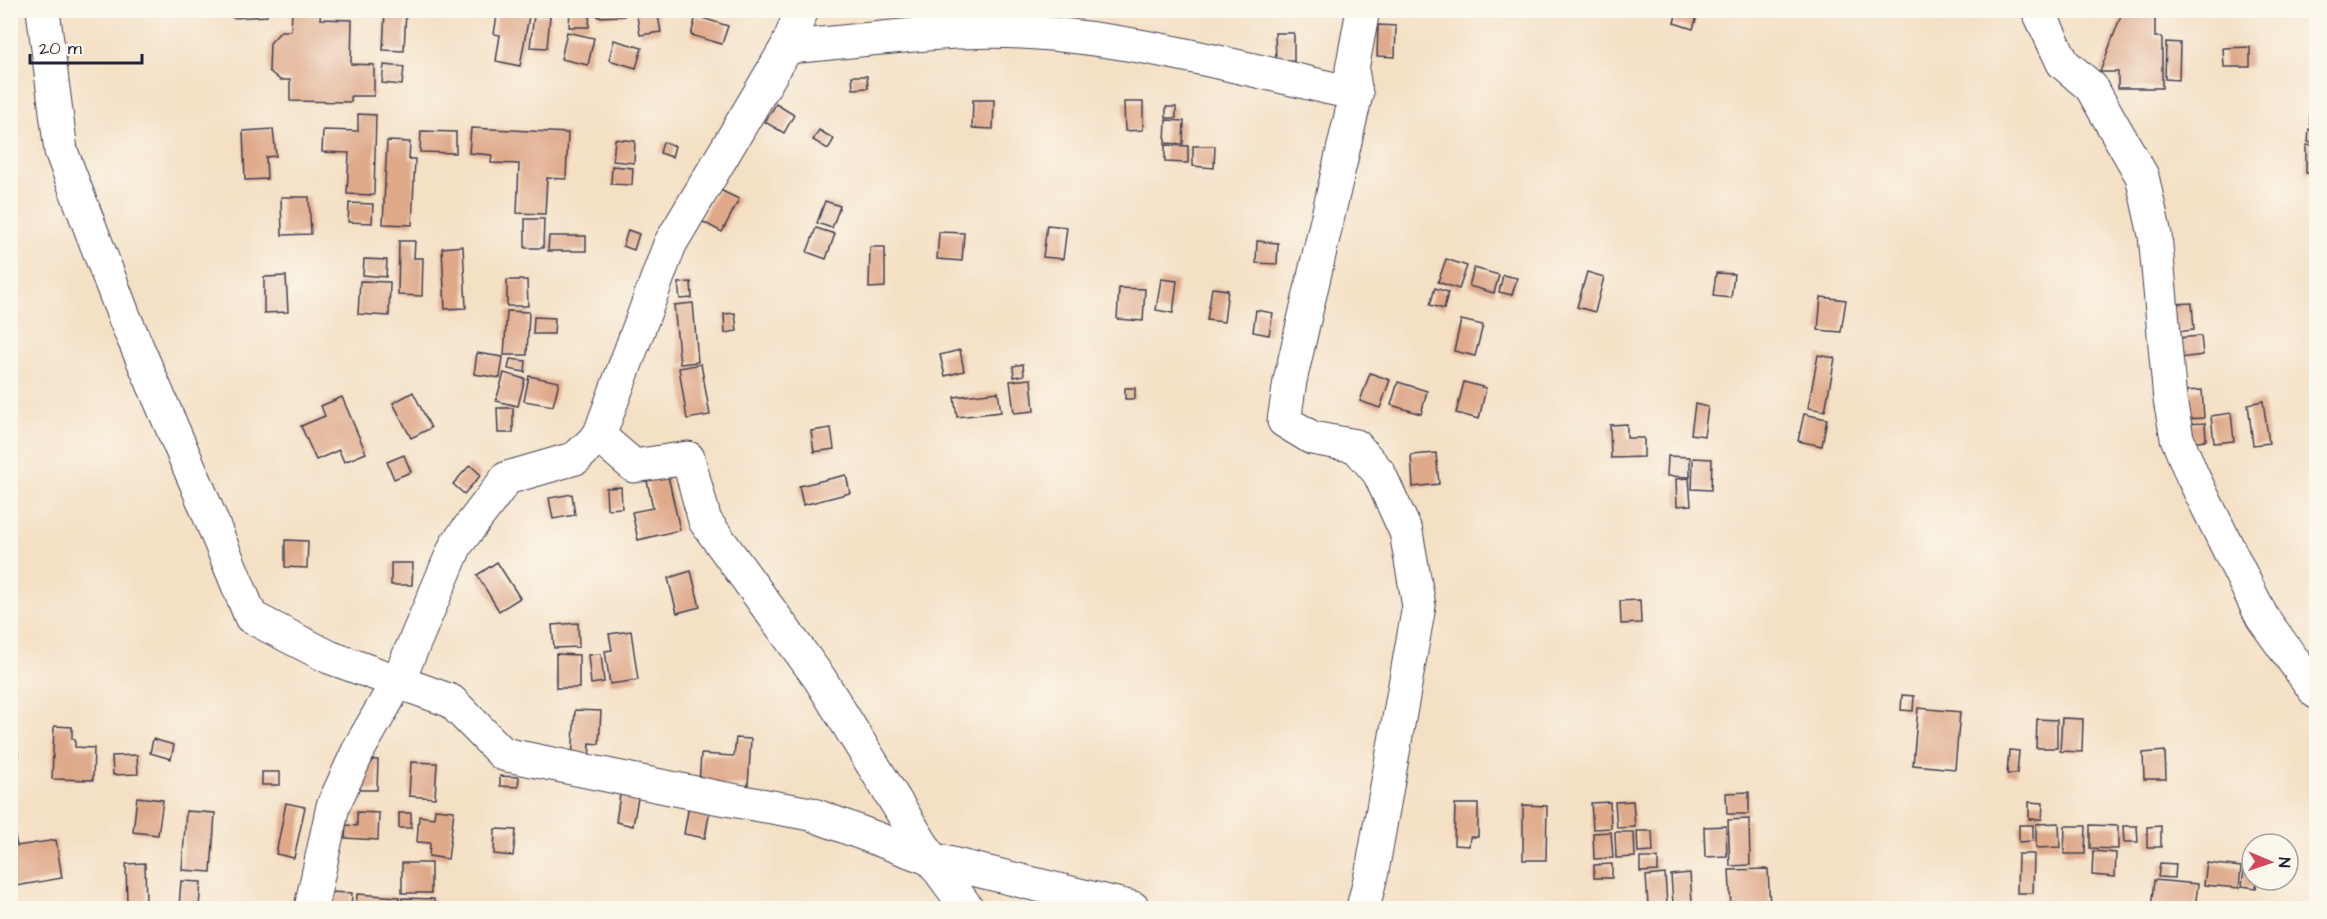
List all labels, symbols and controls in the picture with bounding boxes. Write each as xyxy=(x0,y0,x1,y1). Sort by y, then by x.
scale bar xyxy=(30,27,142,65)
text: 20 m xyxy=(39,36,82,61)
north arrow xyxy=(2240,832,2300,892)
text: N xyxy=(2273,857,2295,868)

